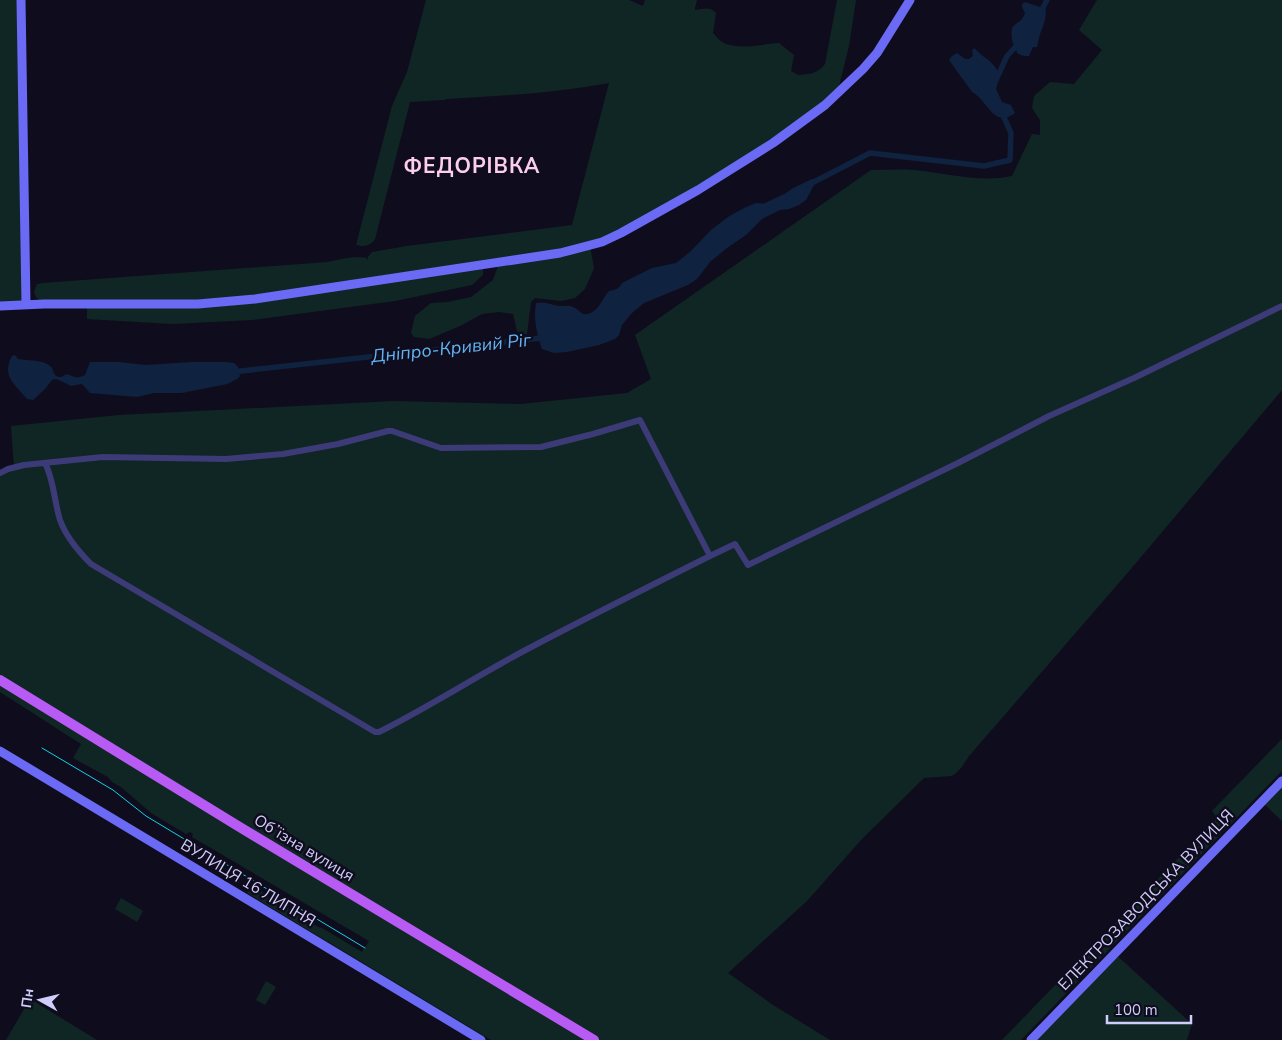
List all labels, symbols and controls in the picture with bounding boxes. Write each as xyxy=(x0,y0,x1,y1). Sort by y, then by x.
district label: ФЕДОРІВКА xyxy=(404,152,540,180)
water label: Дніпро-Кривий Ріг xyxy=(369,328,533,368)
street label: ЕЛЕКТРОЗАВОДСЬКА ВУЛИЦЯ xyxy=(1053,804,1239,996)
street label: Обʼїзна вулиця xyxy=(250,809,358,887)
street label: ВУЛИЦЯ 16 ЛИПНЯ xyxy=(176,834,320,932)
north arrow xyxy=(15,975,65,1025)
text: Пн xyxy=(17,987,38,1009)
scale bar xyxy=(1107,992,1191,1024)
text: 100 m xyxy=(1114,1000,1158,1020)

